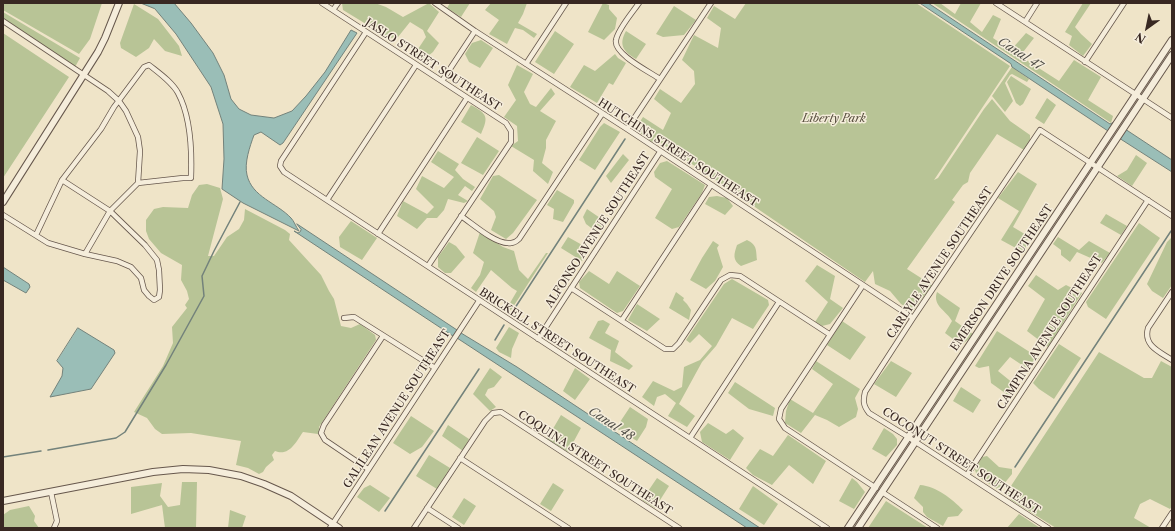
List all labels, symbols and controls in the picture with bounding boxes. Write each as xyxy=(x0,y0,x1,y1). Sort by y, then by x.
north arrow xyxy=(1127,8,1167,48)
street label: JASLO STREET SOUTHEAST xyxy=(363,16,503,114)
text: N xyxy=(1133,30,1148,47)
water label: Canal 47 xyxy=(995,34,1045,74)
street label: HUTCHINS STREET SOUTHEAST xyxy=(595,96,761,210)
park label: Liberty Park xyxy=(802,112,866,126)
street label: ALFONSO AVENUE SOUTHEAST xyxy=(543,150,653,310)
street label: CARLYLE AVENUE SOUTHEAST xyxy=(884,185,996,341)
street label: EMERSON DRIVE SOUTHEAST xyxy=(948,202,1056,354)
street label: CAMPINA AVENUE SOUTHEAST xyxy=(995,252,1105,412)
street label: BRICKELL STREET SOUTHEAST xyxy=(477,286,637,396)
street label: GALILEAN AVENUE SOUTHEAST xyxy=(341,327,453,491)
water label: Canal 48 xyxy=(586,404,636,444)
street label: COCONUT STREET SOUTHEAST xyxy=(880,405,1042,517)
street label: COQUINA STREET SOUTHEAST xyxy=(516,408,674,518)

